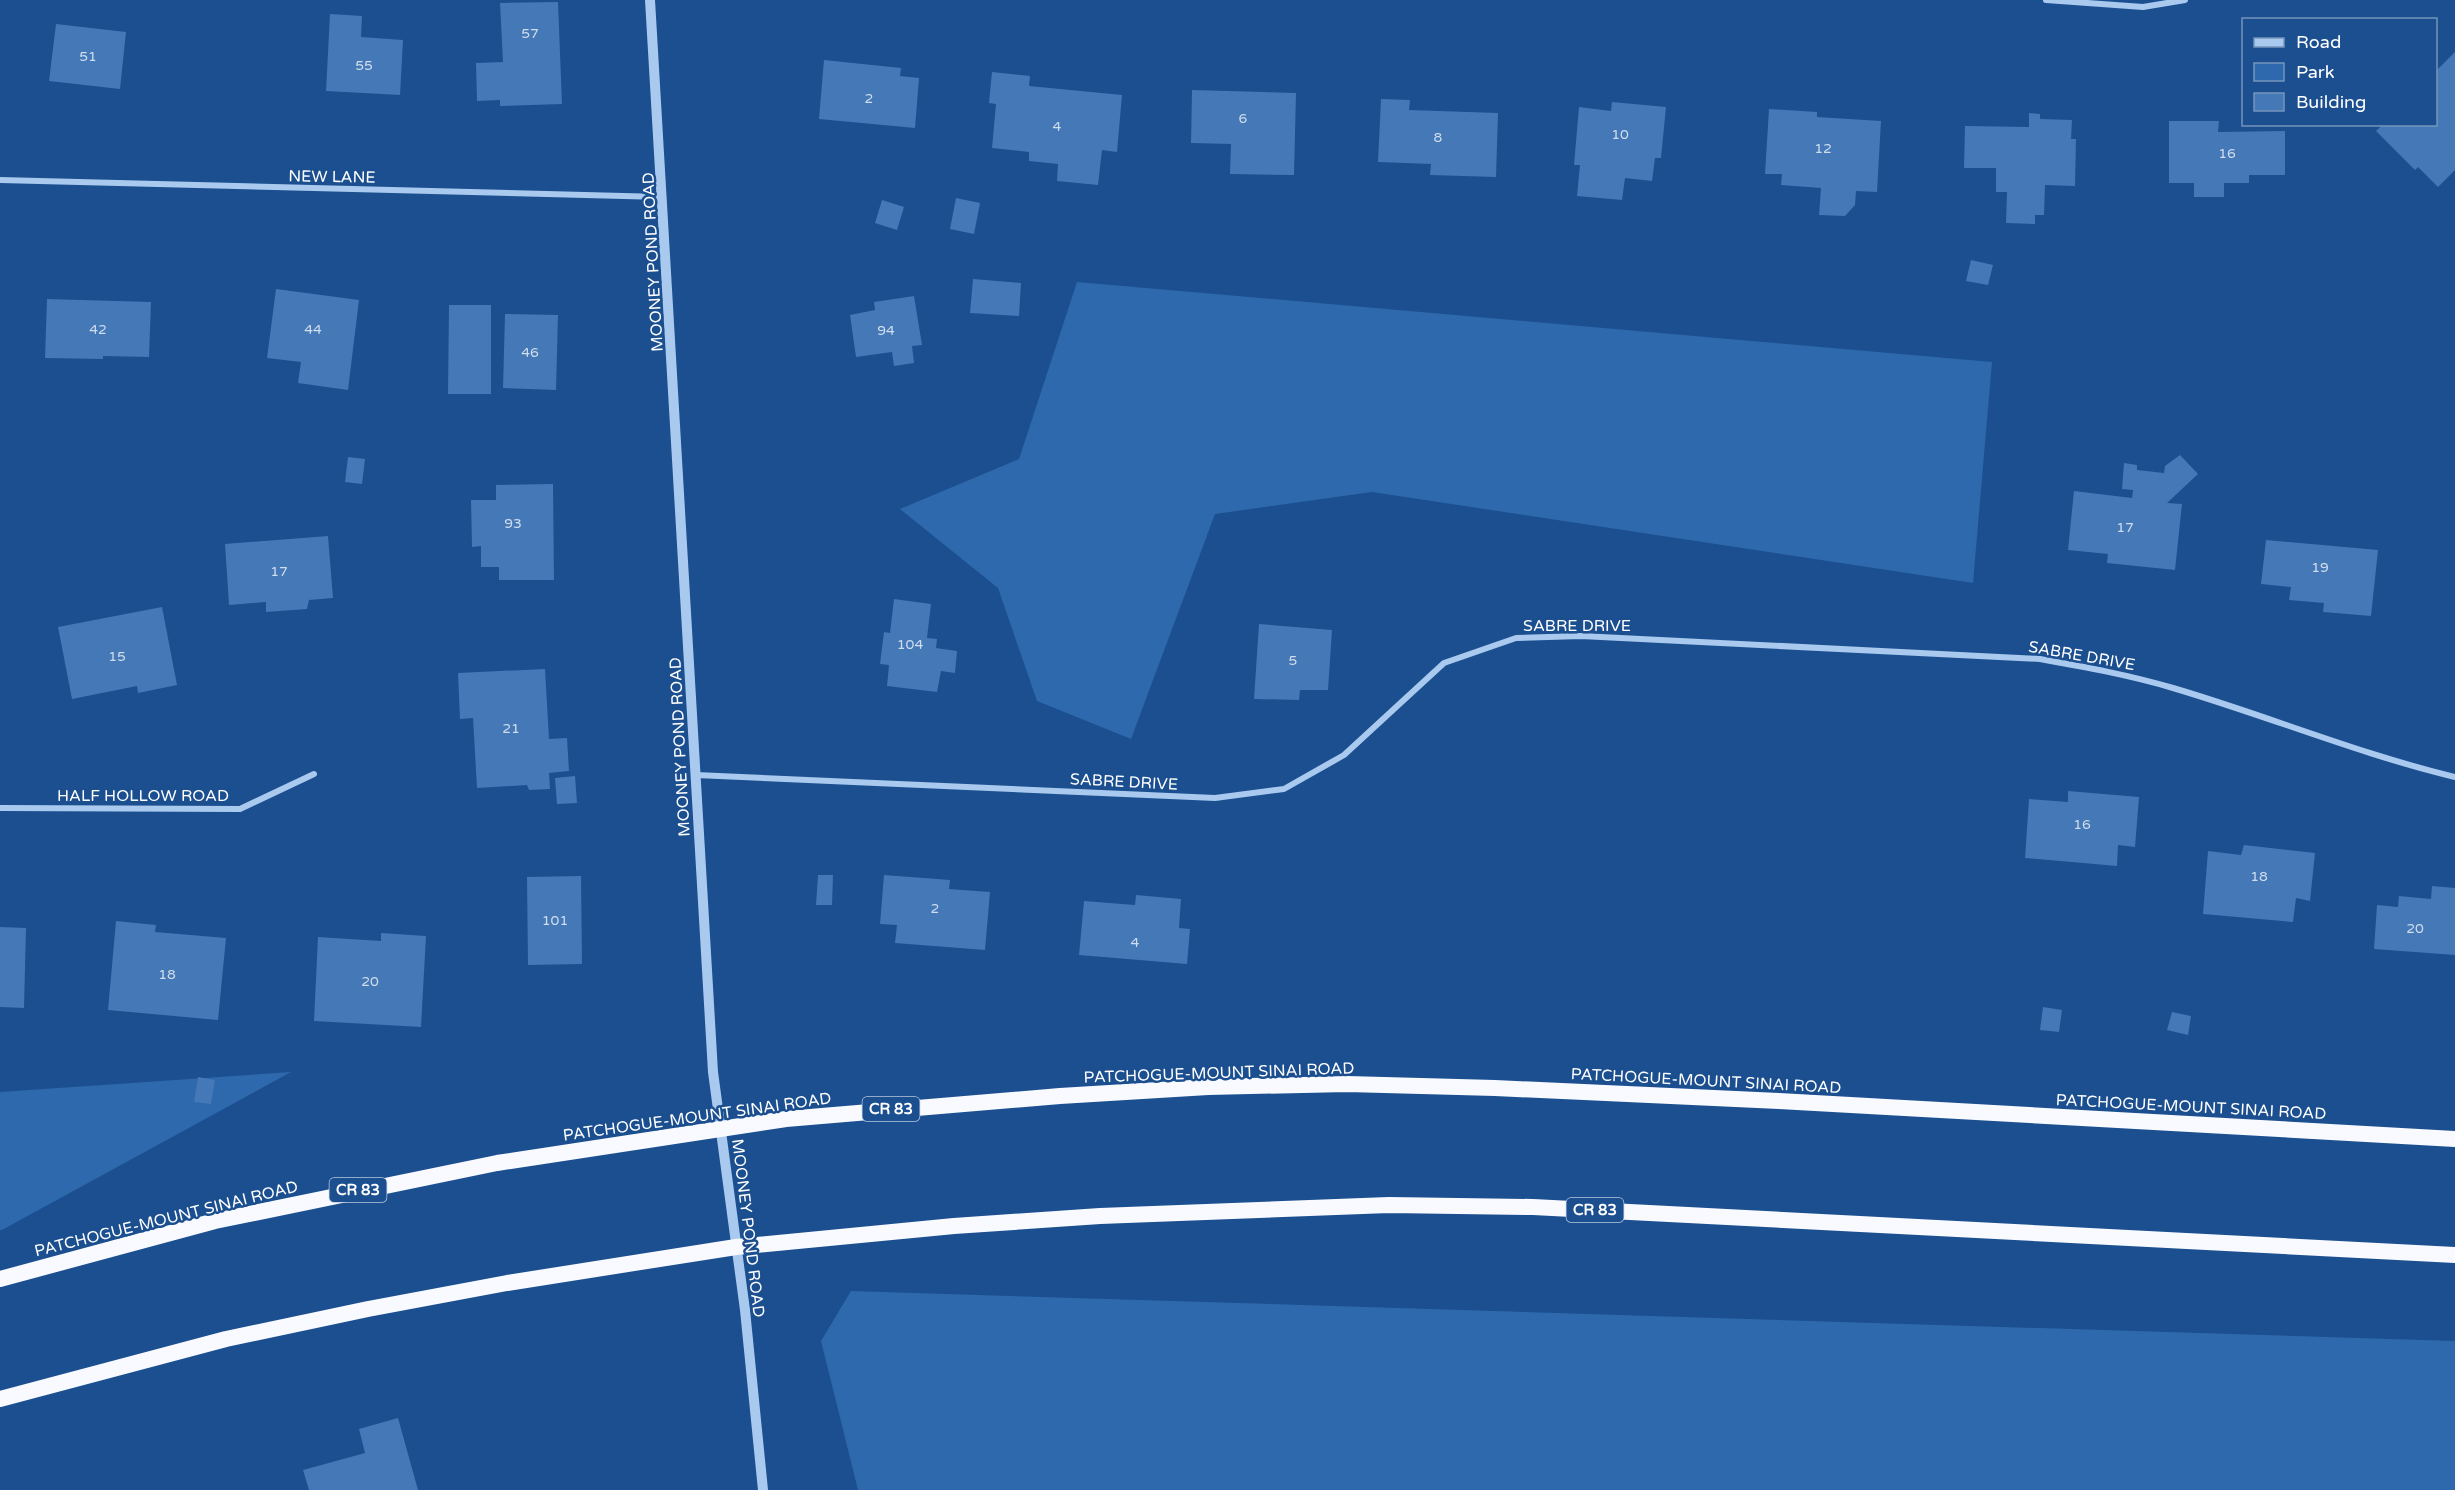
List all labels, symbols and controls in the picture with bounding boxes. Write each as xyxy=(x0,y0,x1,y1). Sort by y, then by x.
legend xyxy=(2242,18,2437,126)
house number: 57 xyxy=(521,25,539,42)
text: Road xyxy=(2296,31,2341,53)
house number: 51 xyxy=(79,48,97,65)
house number: 55 xyxy=(355,57,373,74)
text: Park xyxy=(2296,61,2335,83)
house number: 2 xyxy=(865,90,873,107)
text: Building xyxy=(2296,91,2366,113)
house number: 6 xyxy=(1239,110,1248,127)
house number: 4 xyxy=(1053,118,1062,135)
house number: 10 xyxy=(1611,126,1629,143)
house number: 8 xyxy=(1434,129,1443,146)
house number: 12 xyxy=(1814,140,1832,157)
house number: 16 xyxy=(2218,145,2236,162)
street label: NEW LANE xyxy=(288,166,376,188)
street label: MOONEY POND ROAD xyxy=(638,172,668,352)
house number: 42 xyxy=(89,321,107,338)
house number: 44 xyxy=(304,321,322,338)
house number: 94 xyxy=(877,322,895,339)
house number: 46 xyxy=(521,344,539,361)
house number: 93 xyxy=(504,515,522,532)
house number: 17 xyxy=(2116,519,2134,536)
house number: 19 xyxy=(2311,559,2329,576)
house number: 17 xyxy=(270,563,288,580)
street label: SABRE DRIVE xyxy=(1523,616,1631,636)
house number: 104 xyxy=(897,636,923,653)
street label: SABRE DRIVE xyxy=(2027,637,2137,675)
house number: 15 xyxy=(108,648,126,665)
house number: 5 xyxy=(1289,652,1297,669)
street label: MOONEY POND ROAD xyxy=(665,657,695,837)
house number: 21 xyxy=(502,720,520,737)
street label: SABRE DRIVE xyxy=(1070,769,1178,795)
street label: HALF HOLLOW ROAD xyxy=(57,786,229,806)
house number: 16 xyxy=(2073,816,2091,833)
house number: 18 xyxy=(2250,868,2268,885)
house number: 2 xyxy=(931,900,939,917)
house number: 101 xyxy=(542,912,568,929)
house number: 20 xyxy=(2406,920,2424,937)
house number: 4 xyxy=(1131,934,1140,951)
house number: 18 xyxy=(158,966,176,983)
house number: 20 xyxy=(361,973,379,990)
street label: PATCHOGUE-MOUNT SINAI ROAD xyxy=(1083,1058,1355,1088)
street label: PATCHOGUE-MOUNT SINAI ROAD xyxy=(1570,1064,1842,1098)
street label: PATCHOGUE-MOUNT SINAI ROAD xyxy=(562,1088,833,1146)
street label: PATCHOGUE-MOUNT SINAI ROAD xyxy=(2055,1090,2327,1124)
road number: CR 83 xyxy=(862,1097,920,1121)
street label: MOONEY POND ROAD xyxy=(727,1138,769,1319)
street label: PATCHOGUE-MOUNT SINAI ROAD xyxy=(32,1177,300,1261)
road number: CR 83 xyxy=(330,1178,386,1202)
road number: CR 83 xyxy=(1566,1198,1624,1222)

